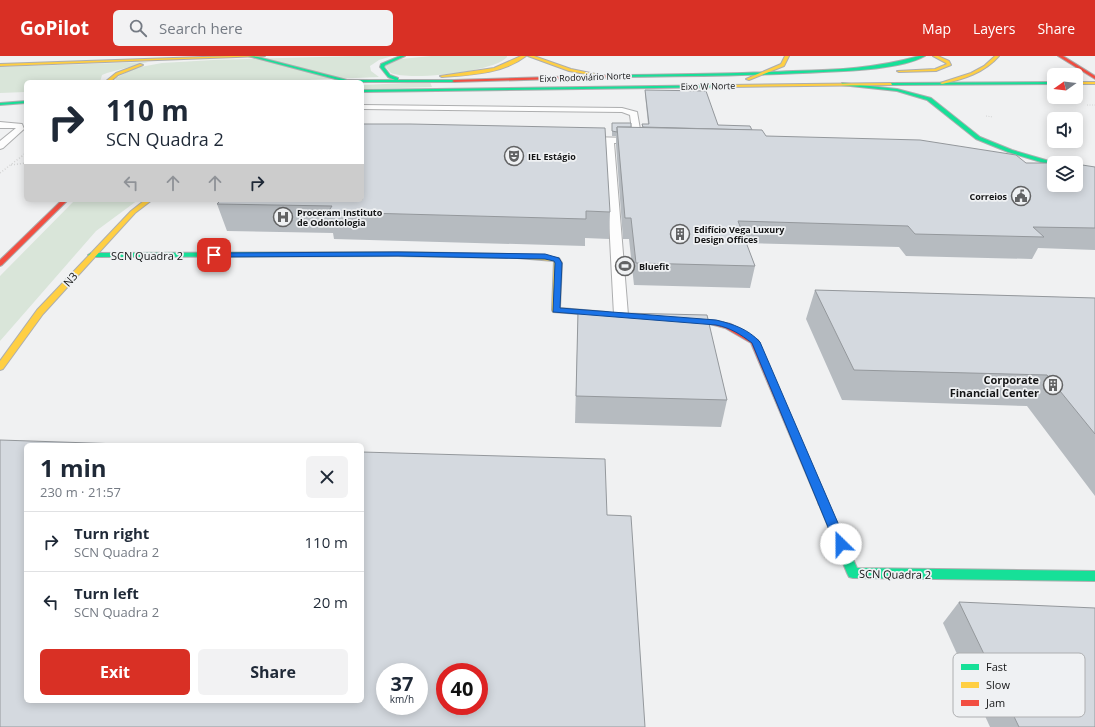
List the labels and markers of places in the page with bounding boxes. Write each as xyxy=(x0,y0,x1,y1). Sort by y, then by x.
theatre icon: IEL Estágio xyxy=(503,145,525,167)
place label: IEL Estágio xyxy=(528,150,576,163)
public building icon: Correios xyxy=(1010,185,1032,207)
place label: Correios xyxy=(969,190,1008,203)
hospital icon: Proceram Instituto de Odontologia xyxy=(272,206,294,228)
place label: Proceram Instituto de Odontologia xyxy=(297,206,383,229)
building icon: Edifício Vega Luxury Design Offices xyxy=(669,223,691,245)
place label: Edifício Vega Luxury Design Offices xyxy=(694,223,785,246)
pin xyxy=(197,238,231,272)
sports icon: Bluefit xyxy=(614,255,636,277)
place label: Bluefit xyxy=(639,260,669,273)
place label: Corporate Financial Center xyxy=(950,372,1040,400)
building icon: Corporate Financial Center xyxy=(1042,374,1064,396)

